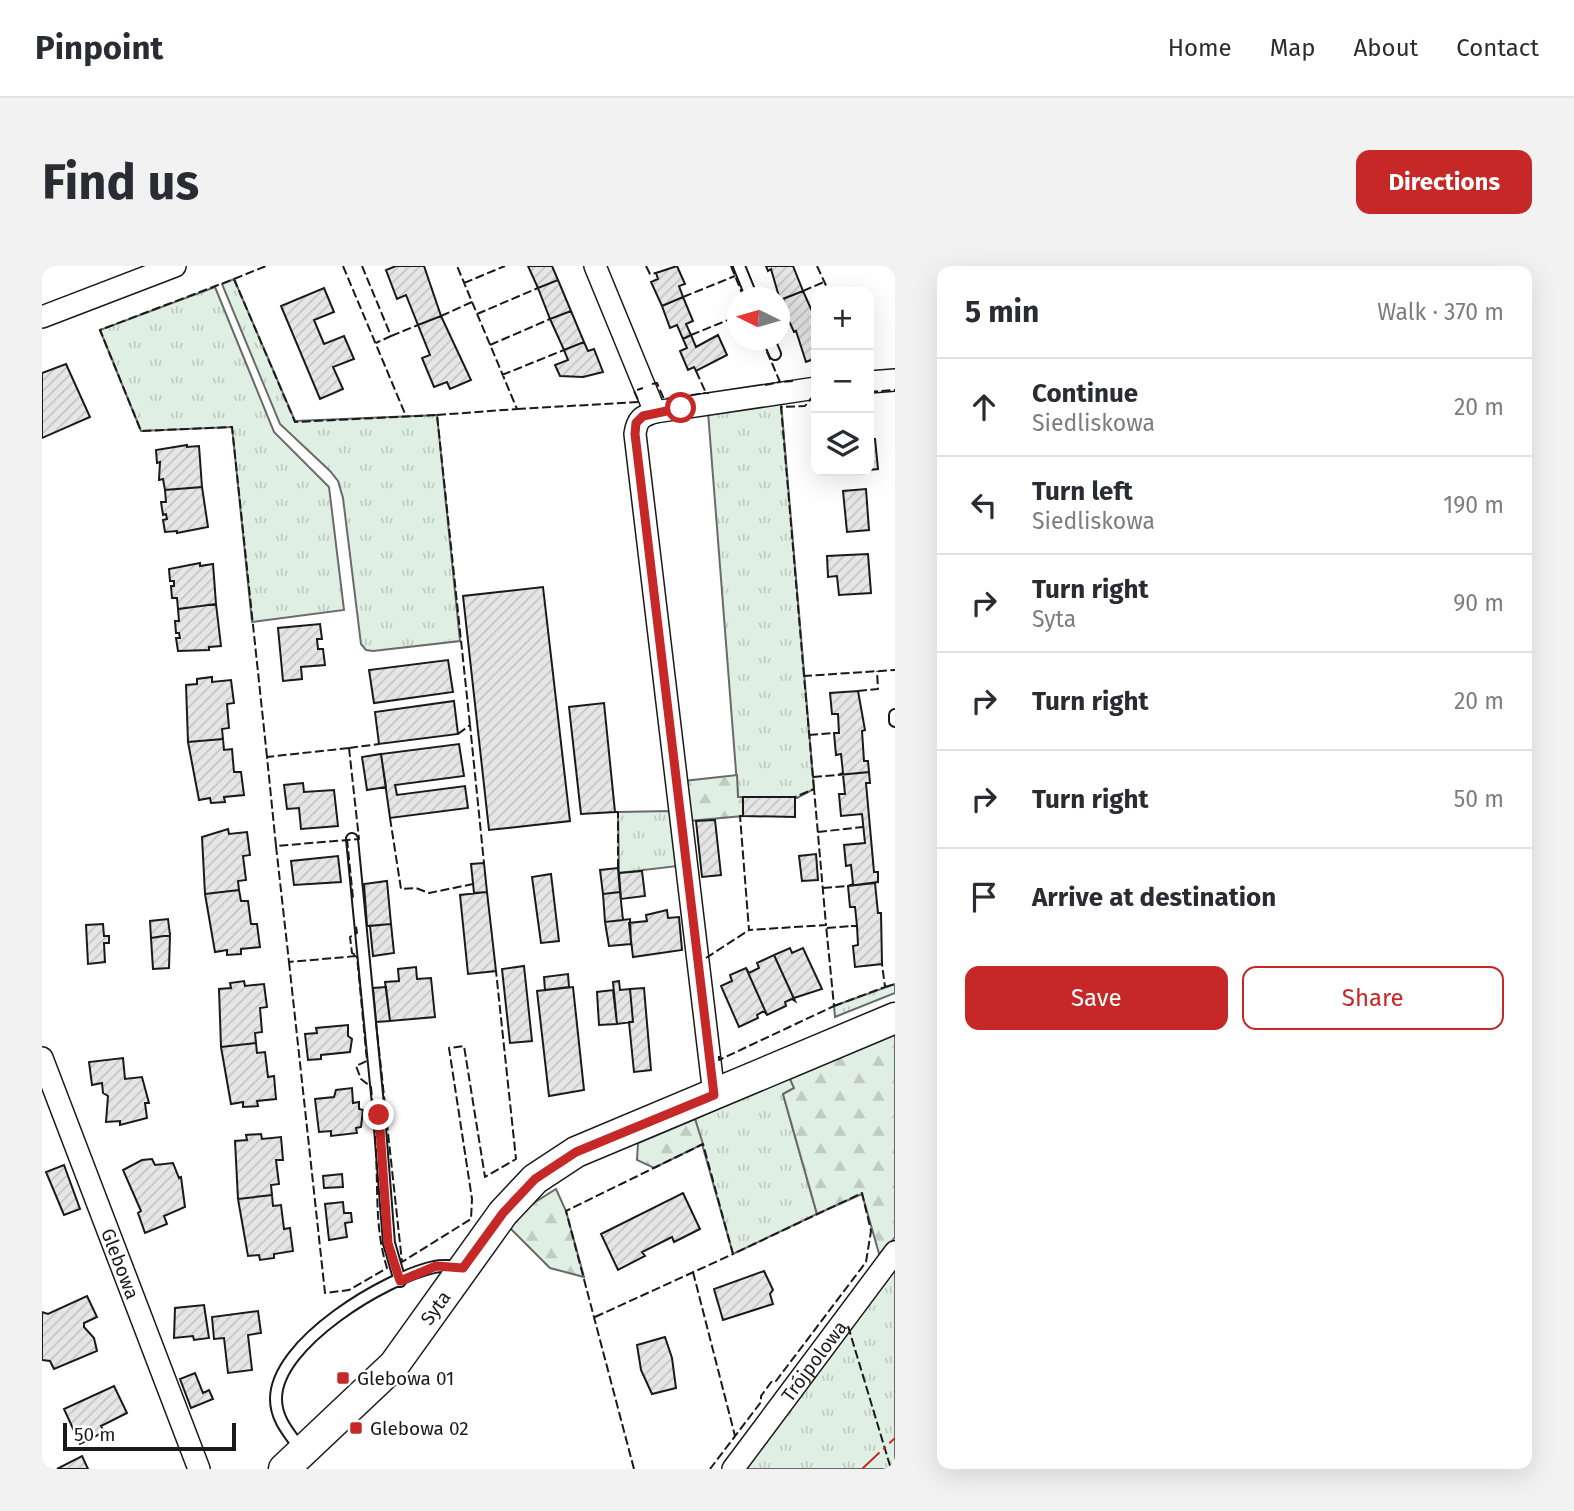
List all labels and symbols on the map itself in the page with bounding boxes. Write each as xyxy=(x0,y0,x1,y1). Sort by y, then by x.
north arrow xyxy=(727,287,790,350)
route start xyxy=(665,392,696,423)
route end xyxy=(363,1099,394,1130)
street label: Glebowa xyxy=(97,1225,144,1302)
street label: Syta xyxy=(415,1286,455,1329)
street label: Trójpolowa xyxy=(776,1316,851,1406)
place label: Glebowa 01 xyxy=(357,1367,454,1390)
marker: Glebowa 01 xyxy=(335,1370,351,1386)
place label: Glebowa 02 xyxy=(370,1417,469,1440)
scale bar xyxy=(63,1420,236,1452)
marker: Glebowa 02 xyxy=(348,1420,364,1436)

